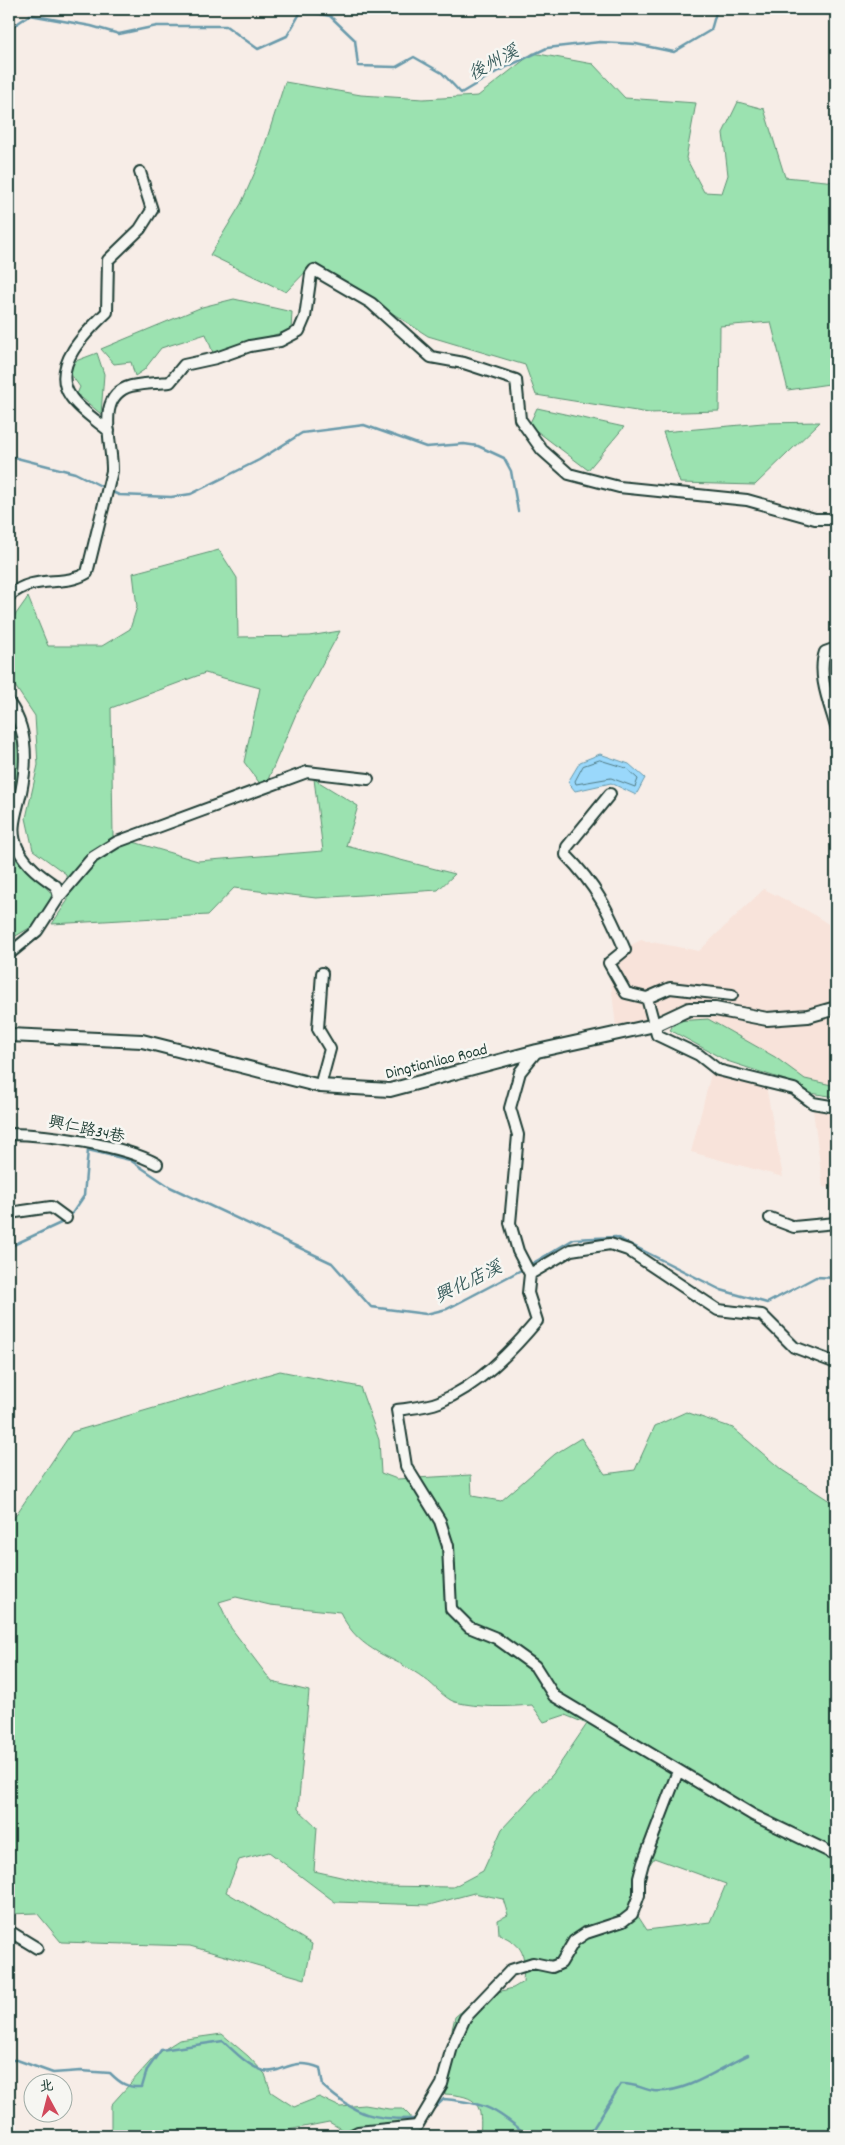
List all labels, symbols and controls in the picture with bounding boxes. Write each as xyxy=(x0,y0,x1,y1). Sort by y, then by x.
water label: 後州溪 xyxy=(464,40,525,88)
street label: Dingtianliao Road xyxy=(383,1039,490,1086)
street label: 興仁路34巷 xyxy=(46,1111,127,1150)
water label: 興化店溪 xyxy=(431,1256,508,1310)
north arrow xyxy=(22,2072,72,2122)
text: 北 xyxy=(38,2076,55,2098)

